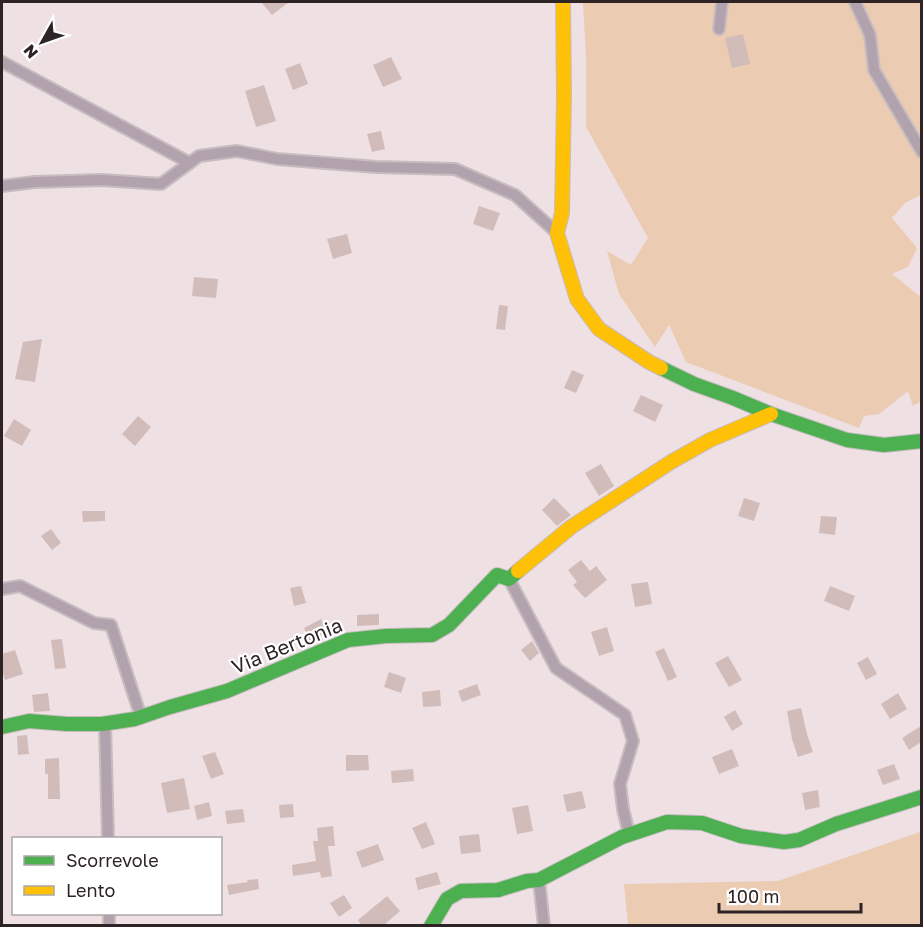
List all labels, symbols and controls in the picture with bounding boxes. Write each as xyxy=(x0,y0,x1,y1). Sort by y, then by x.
north arrow xyxy=(12,12,72,72)
text: N xyxy=(19,41,42,63)
street label: Via Bertonia xyxy=(228,612,345,678)
legend xyxy=(12,837,222,915)
text: Scorrevole xyxy=(66,849,159,871)
scale bar xyxy=(719,876,862,914)
text: Lento xyxy=(66,879,115,901)
text: 100 m xyxy=(728,885,779,907)

